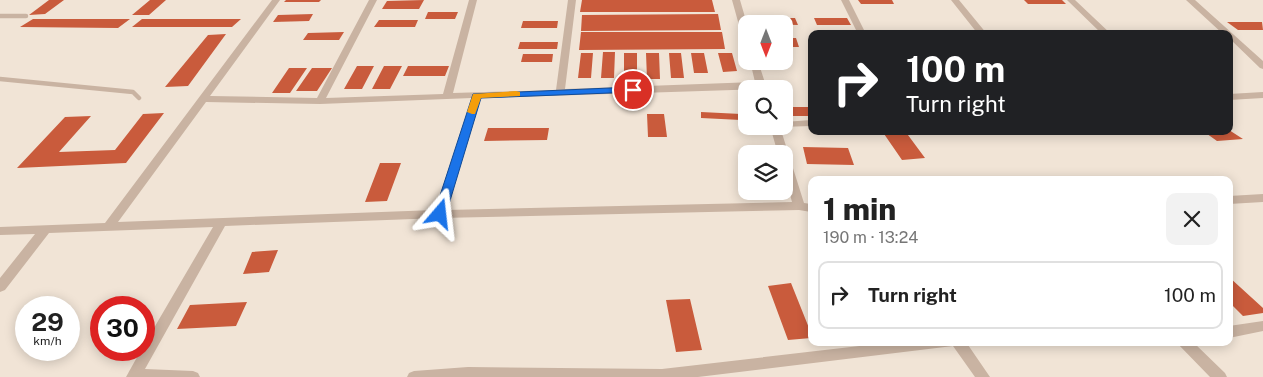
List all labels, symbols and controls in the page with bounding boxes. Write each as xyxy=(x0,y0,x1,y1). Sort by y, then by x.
north arrow xyxy=(738,15,792,70)
map controls xyxy=(738,15,793,200)
text: 100 m xyxy=(906,49,1005,90)
icon: right xyxy=(823,50,888,115)
pin xyxy=(612,69,654,111)
icon: arrive xyxy=(619,76,647,104)
button: search xyxy=(738,80,793,135)
text: Turn right xyxy=(906,91,1006,117)
button: layers xyxy=(738,145,793,200)
position arrow xyxy=(413,187,465,239)
text: 1 min xyxy=(823,191,896,227)
button: close xyxy=(1166,193,1218,245)
text: 190 m · 13:24 xyxy=(823,228,918,247)
icon: right xyxy=(825,281,853,309)
text: Turn right xyxy=(868,284,957,306)
text: 100 m xyxy=(1164,284,1216,306)
speed limit sign: 30 xyxy=(90,296,155,361)
text: 29 xyxy=(31,307,64,337)
text: km/h xyxy=(33,334,62,348)

